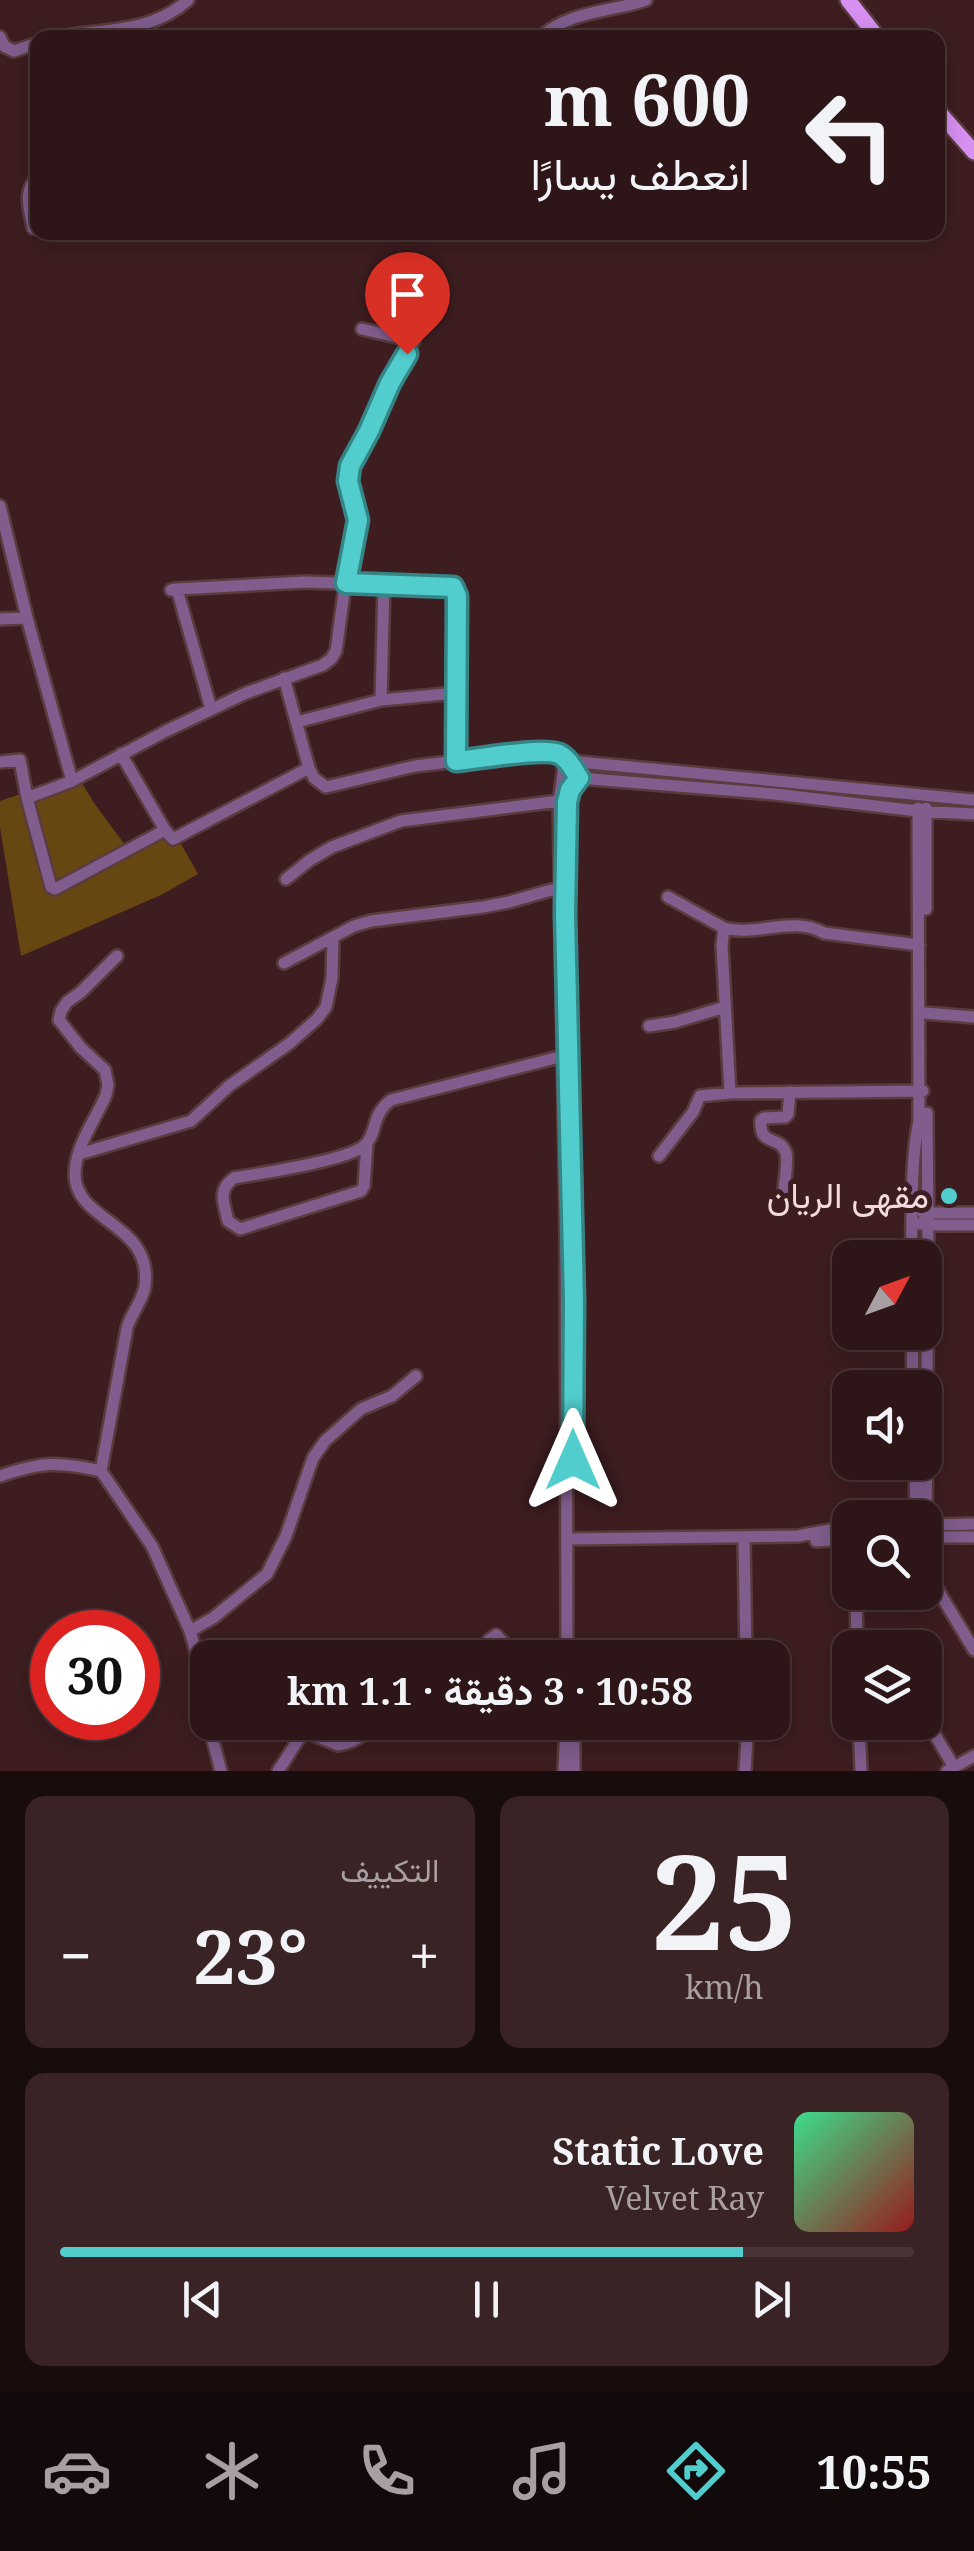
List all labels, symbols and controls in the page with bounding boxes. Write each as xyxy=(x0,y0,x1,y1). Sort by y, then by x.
text: 600 m xyxy=(544,51,750,147)
icon: left xyxy=(785,70,915,200)
text: انعطف يسارًا xyxy=(531,142,750,203)
pin xyxy=(365,252,450,355)
icon: arrive xyxy=(380,267,435,322)
place label: مقهى الريان xyxy=(767,1171,929,1218)
marker: مقهى الريان xyxy=(938,1185,960,1207)
north arrow xyxy=(832,1240,942,1350)
map controls xyxy=(832,1240,942,1740)
button: sound xyxy=(832,1370,942,1480)
position arrow xyxy=(521,1408,625,1512)
button: search xyxy=(832,1500,942,1610)
speed limit sign: 30 xyxy=(30,1610,160,1740)
button: layers xyxy=(832,1630,942,1740)
text: 10:58 · 3 دقيقة · 1.1 km xyxy=(287,1664,693,1716)
text: 25 xyxy=(651,1811,798,1988)
text: التكييف xyxy=(340,1848,440,1891)
text: 23° xyxy=(193,1904,308,2006)
text: − xyxy=(60,1917,92,1992)
text: + xyxy=(409,1917,440,1992)
text: km/h xyxy=(685,1965,764,2008)
text: Static Love xyxy=(552,2124,764,2176)
text: Velvet Ray xyxy=(606,2176,764,2219)
icon: previous xyxy=(175,2272,230,2327)
icon: pause xyxy=(459,2272,514,2327)
icon: next xyxy=(744,2272,799,2327)
icon: car xyxy=(42,2436,112,2506)
icon: climate xyxy=(197,2436,267,2506)
icon: phone xyxy=(352,2436,422,2506)
icon: music xyxy=(507,2436,577,2506)
icon: directions xyxy=(661,2436,731,2506)
text: 10:55 xyxy=(816,2441,932,2502)

